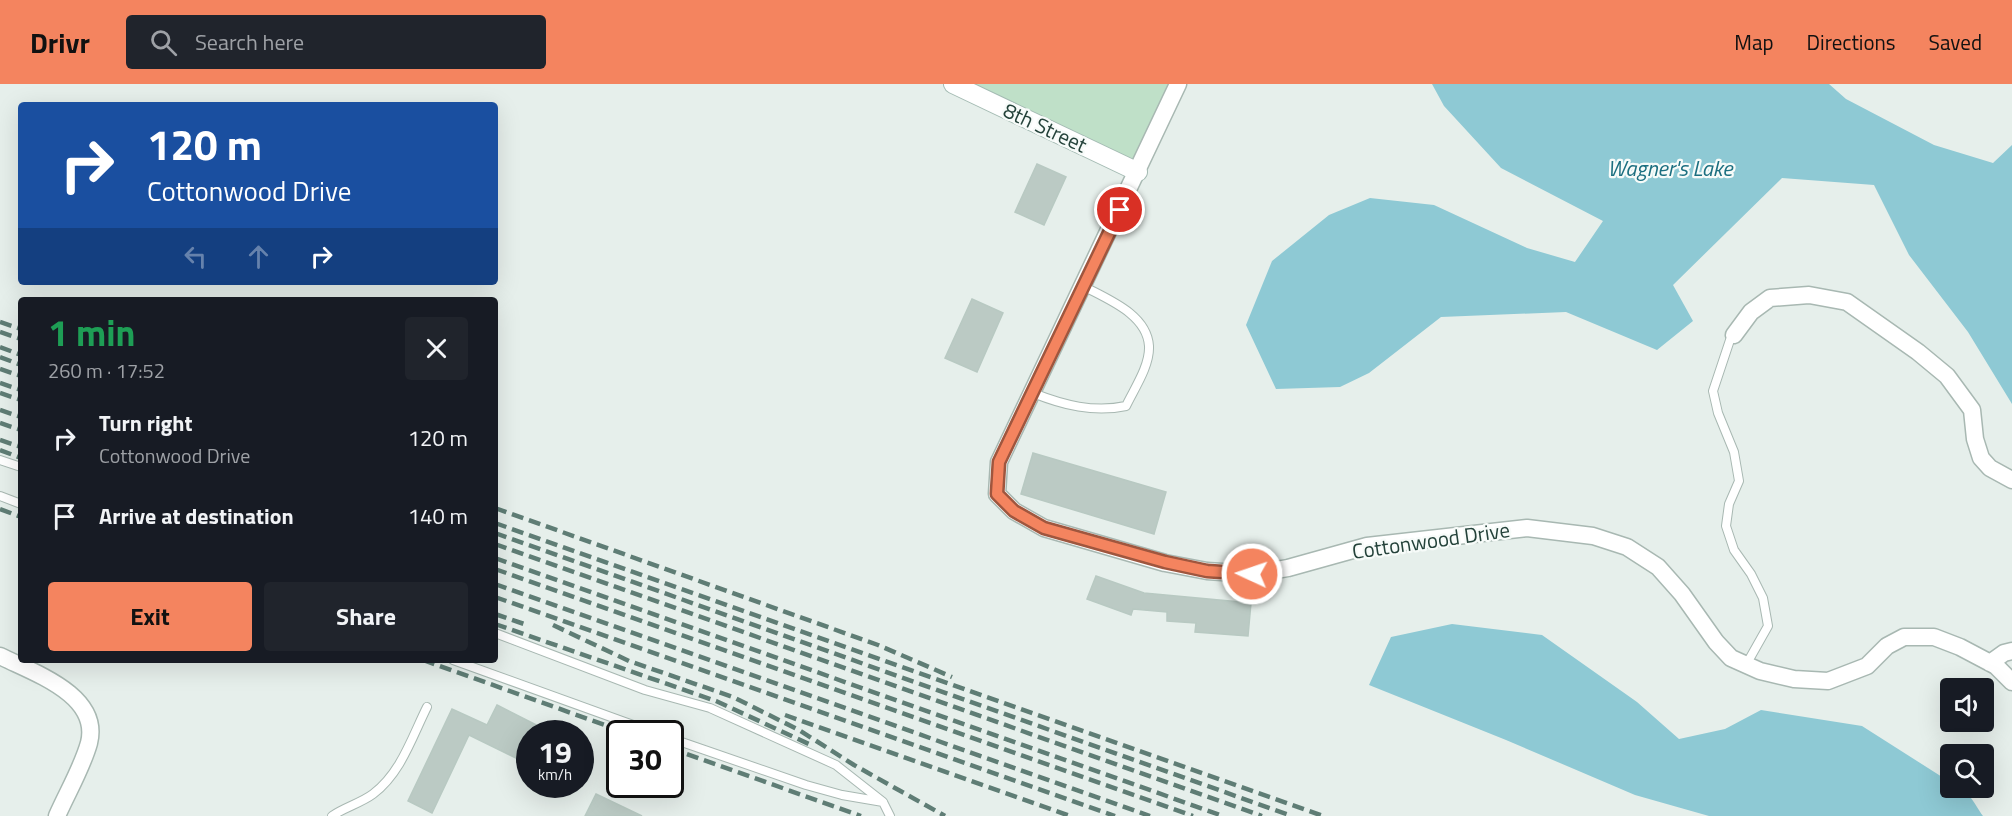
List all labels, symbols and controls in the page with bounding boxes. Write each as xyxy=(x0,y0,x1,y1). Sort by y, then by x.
search box xyxy=(126,15,546,69)
text: Drivr xyxy=(30,21,90,64)
text: Search here xyxy=(195,25,304,59)
icon: search xyxy=(147,26,180,59)
text: Map xyxy=(1734,26,1774,58)
text: Directions xyxy=(1807,26,1896,58)
text: Saved xyxy=(1929,26,1982,58)
street label: 8th Street xyxy=(998,94,1093,161)
text: 120 m xyxy=(147,112,262,176)
icon: right xyxy=(48,126,126,204)
water label: Wagner's Lake xyxy=(1608,151,1734,185)
text: Cottonwood Drive xyxy=(147,170,351,211)
pin xyxy=(1094,184,1145,235)
icon: arrive xyxy=(1103,193,1136,226)
icon: left xyxy=(179,240,212,273)
icon: ahead xyxy=(242,240,275,273)
icon: right xyxy=(305,240,338,273)
text: 1 min xyxy=(48,305,135,360)
button: close xyxy=(405,317,468,380)
text: 260 m · 17:52 xyxy=(48,355,165,386)
text: Turn right xyxy=(99,406,193,440)
text: 120 m xyxy=(408,421,468,455)
icon: right xyxy=(48,422,81,455)
text: Cottonwood Drive xyxy=(99,440,250,471)
text: Arrive at destination xyxy=(99,499,294,533)
text: 140 m xyxy=(408,499,468,533)
icon: arrive xyxy=(48,500,81,533)
street label: Cottonwood Drive xyxy=(1350,513,1512,567)
position arrow xyxy=(1220,542,1284,606)
button: Exit xyxy=(48,582,252,651)
button: Share xyxy=(264,582,468,651)
map controls xyxy=(1940,678,1994,798)
button: sound xyxy=(1940,678,1994,732)
speed limit sign: 30 xyxy=(606,720,684,798)
text: 19 xyxy=(538,729,572,775)
button: search xyxy=(1940,744,1994,798)
text: km/h xyxy=(538,763,572,786)

